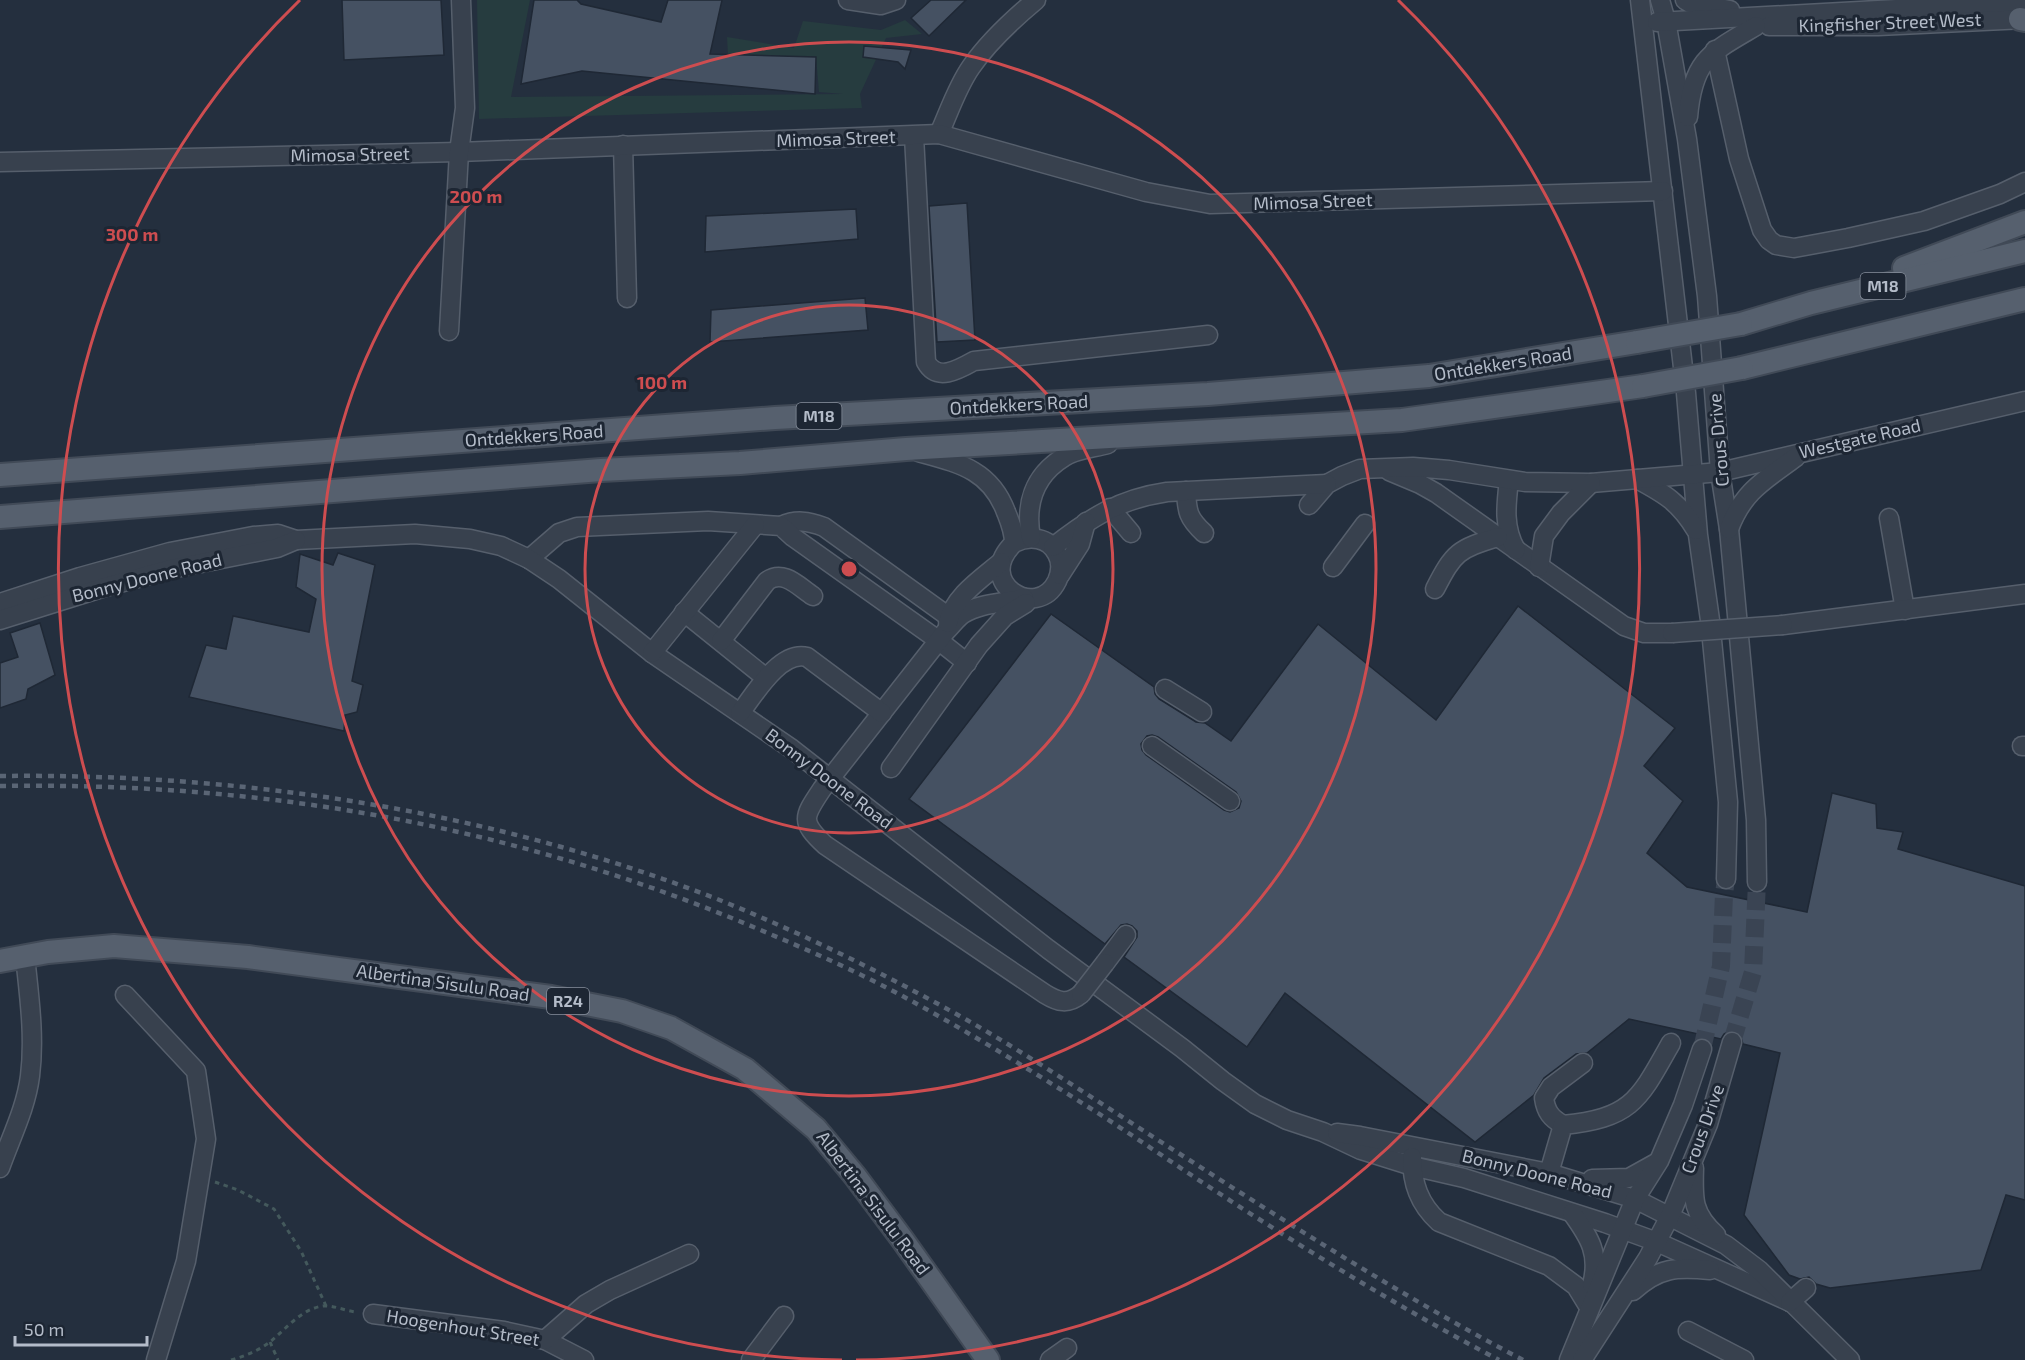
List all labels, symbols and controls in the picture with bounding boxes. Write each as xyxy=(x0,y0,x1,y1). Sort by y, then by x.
street label: Kingfisher Street West xyxy=(1798,8,1982,36)
street label: Mimosa Street xyxy=(776,125,896,151)
street label: Mimosa Street xyxy=(290,142,410,166)
text: 200 m xyxy=(450,185,502,207)
street label: Mimosa Street xyxy=(1253,188,1373,214)
text: 300 m xyxy=(106,223,158,245)
road number: M18 xyxy=(1860,273,1906,299)
street label: Ontdekkers Road xyxy=(1433,341,1573,385)
text: 100 m xyxy=(637,371,687,393)
street label: Ontdekkers Road xyxy=(949,389,1089,419)
street label: Crous Drive xyxy=(1703,392,1733,488)
road number: M18 xyxy=(796,403,842,429)
street label: Westgate Road xyxy=(1797,413,1923,463)
street label: Ontdekkers Road xyxy=(464,419,604,451)
street label: Bonny Doone Road xyxy=(70,548,224,606)
centre of rings xyxy=(839,559,859,579)
street label: Bonny Doone Road xyxy=(762,723,897,833)
street label: Albertina Sisulu Road xyxy=(355,959,531,1005)
road number: R24 xyxy=(547,988,589,1014)
street label: Crous Drive xyxy=(1676,1081,1728,1176)
street label: Albertina Sisulu Road xyxy=(813,1126,935,1279)
street label: Bonny Doone Road xyxy=(1460,1144,1614,1202)
street label: Hoogenhout Street xyxy=(385,1304,541,1350)
scale bar xyxy=(15,1309,147,1347)
text: 50 m xyxy=(24,1318,64,1340)

